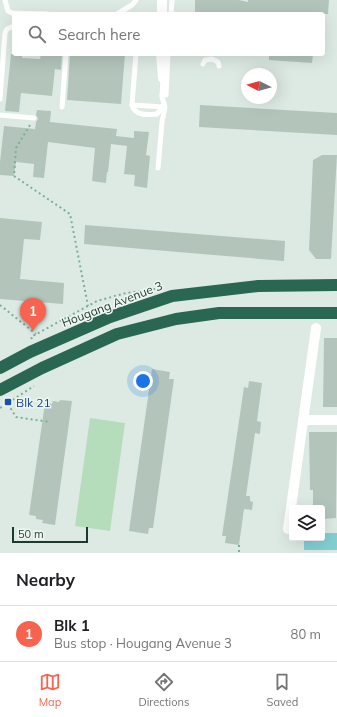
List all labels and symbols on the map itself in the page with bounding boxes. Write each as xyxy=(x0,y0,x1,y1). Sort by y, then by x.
north arrow xyxy=(241,68,277,104)
street label: Hougang Avenue 3 xyxy=(59,278,165,330)
pin: 1 xyxy=(20,298,46,331)
your location xyxy=(133,371,153,391)
place label: Blk 21 xyxy=(16,395,51,410)
marker: Blk 21 xyxy=(3,397,13,407)
scale bar xyxy=(12,525,88,544)

